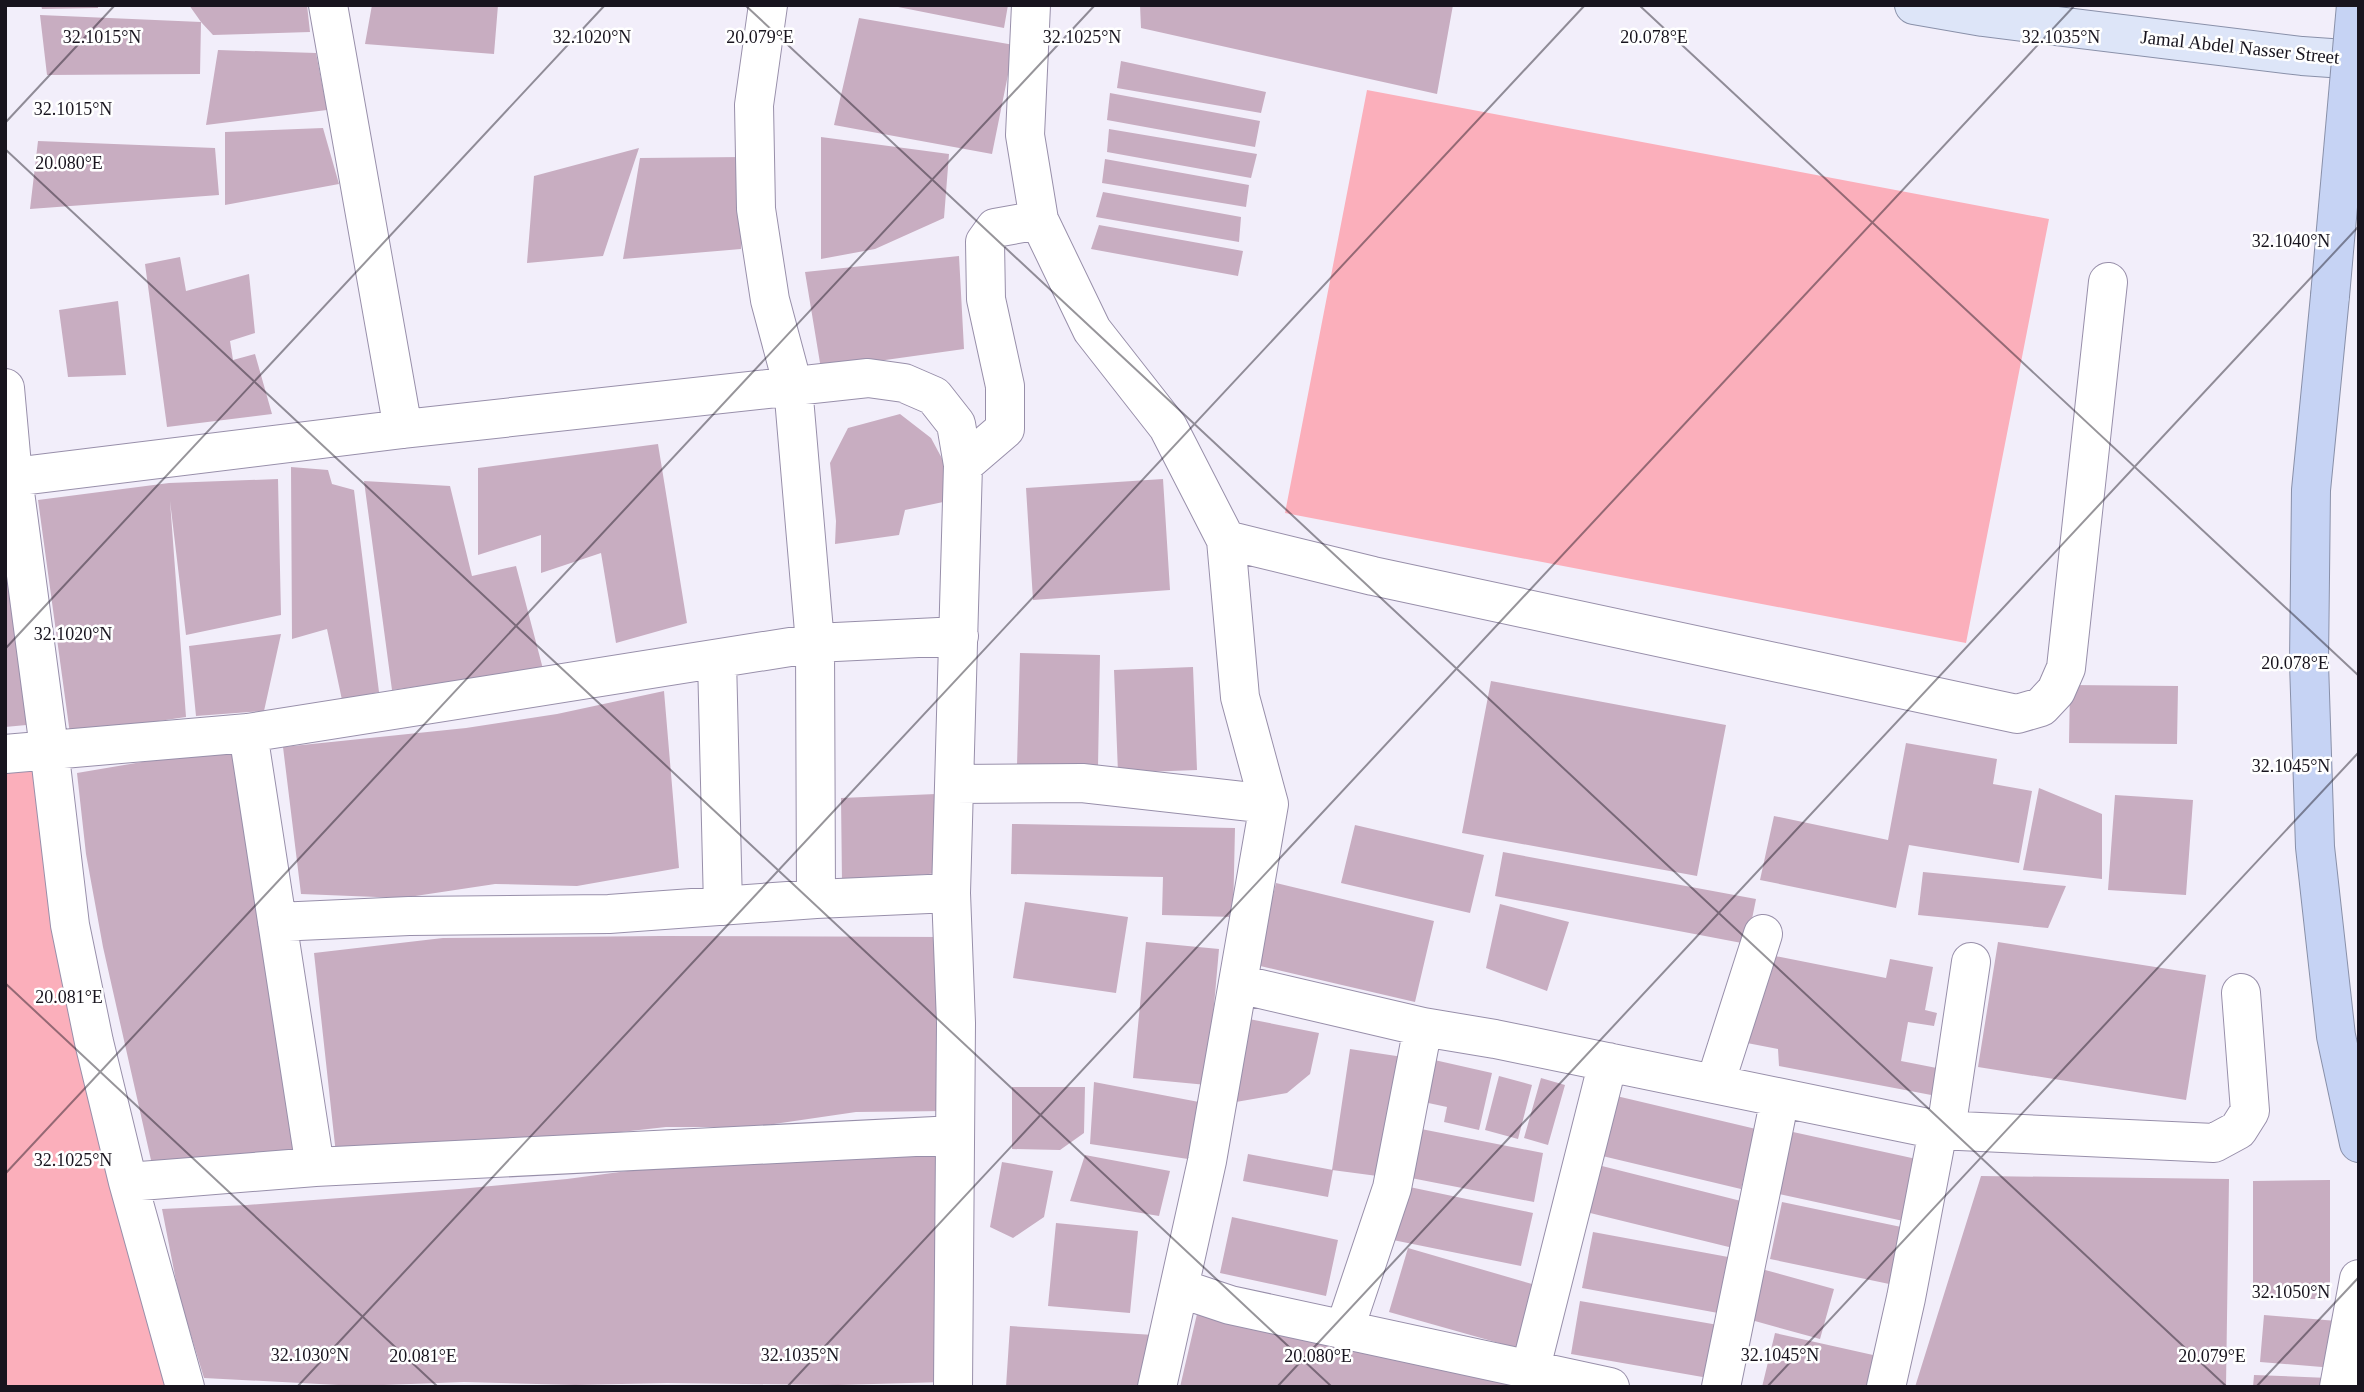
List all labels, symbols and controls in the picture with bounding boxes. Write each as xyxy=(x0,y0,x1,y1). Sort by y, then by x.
street label: Jamal Abdel Nasser Street xyxy=(2139,26,2341,68)
text: 32.1015°N xyxy=(63,27,141,47)
text: 32.1020°N xyxy=(553,27,631,47)
text: 20.079°E xyxy=(726,27,794,47)
text: 32.1025°N xyxy=(1043,27,1121,47)
text: 20.078°E xyxy=(1620,27,1688,47)
text: 32.1035°N xyxy=(2022,27,2100,47)
text: 32.1015°N xyxy=(34,99,112,119)
text: 20.080°E xyxy=(35,153,103,173)
text: 32.1040°N xyxy=(2252,231,2330,251)
text: 32.1020°N xyxy=(34,624,112,644)
text: 20.078°E xyxy=(2261,653,2329,673)
text: 32.1045°N xyxy=(2252,756,2330,776)
text: 20.081°E xyxy=(35,987,103,1007)
text: 32.1025°N xyxy=(34,1150,112,1170)
text: 32.1050°N xyxy=(2252,1282,2330,1302)
text: 32.1030°N xyxy=(271,1345,349,1365)
text: 32.1035°N xyxy=(761,1345,839,1365)
text: 32.1045°N xyxy=(1741,1345,1819,1365)
text: 20.081°E xyxy=(389,1346,457,1366)
text: 20.080°E xyxy=(1284,1346,1352,1366)
text: 20.079°E xyxy=(2178,1346,2246,1366)

